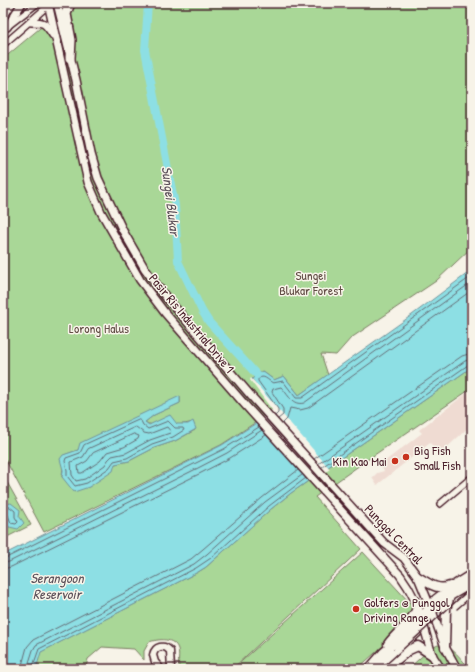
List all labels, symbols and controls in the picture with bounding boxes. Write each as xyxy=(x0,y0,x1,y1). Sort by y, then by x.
water label: Sungei Blukar xyxy=(157,165,185,238)
park label: Sungei Blukar Forest xyxy=(279,266,343,299)
street label: Pasir Ris Industrial Drive 1 xyxy=(145,270,239,377)
park label: Lorong Halus xyxy=(69,319,129,337)
place label: Big Fish Small Fish xyxy=(414,441,461,474)
place label: Kin Kao Mai xyxy=(333,452,387,470)
marker: Big Fish Small Fish xyxy=(401,452,411,462)
marker: Kin Kao Mai xyxy=(390,456,400,466)
street label: Punggol Central xyxy=(361,500,428,568)
water label: Serangoon Reservoir xyxy=(30,568,85,603)
place label: Golfers @ Punggol Driving Range xyxy=(364,593,450,626)
marker: Golfers @ Punggol Driving Range xyxy=(351,604,361,614)

